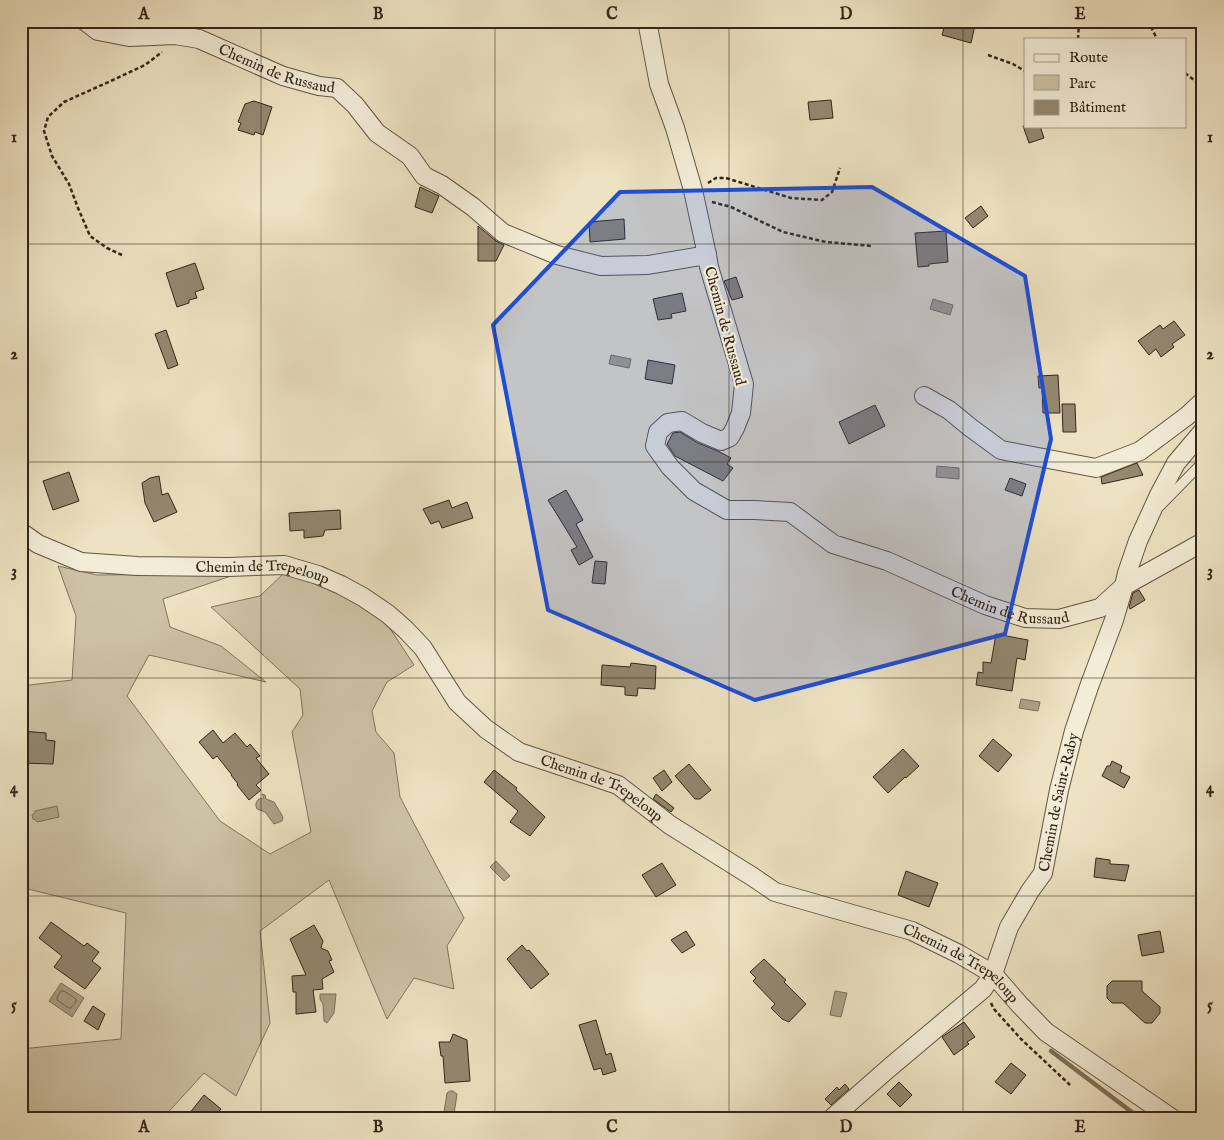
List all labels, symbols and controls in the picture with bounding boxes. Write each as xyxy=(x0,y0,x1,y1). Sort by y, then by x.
text: A xyxy=(138,5,151,25)
text: B xyxy=(373,5,384,25)
text: C xyxy=(606,5,618,25)
text: D xyxy=(840,5,853,25)
text: E xyxy=(1074,5,1086,25)
legend xyxy=(1024,38,1186,128)
street label: Chemin de Russaud xyxy=(216,39,337,97)
text: Route xyxy=(1069,48,1108,67)
text: Parc xyxy=(1069,74,1096,93)
text: Bâtiment xyxy=(1069,98,1126,117)
text: 1 xyxy=(11,128,17,148)
text: 1 xyxy=(1207,128,1213,148)
street label: Chemin de Russaud xyxy=(700,264,750,389)
text: 2 xyxy=(10,345,18,365)
text: 2 xyxy=(1206,345,1214,365)
street label: Chemin de Trepeloup xyxy=(195,555,333,588)
text: 3 xyxy=(11,562,17,582)
text: 3 xyxy=(1207,562,1213,582)
street label: Chemin de Russaud xyxy=(948,581,1072,629)
street label: Chemin de Saint-Raby xyxy=(1034,730,1083,873)
street label: Chemin de Trepeloup xyxy=(538,750,667,826)
text: 4 xyxy=(10,779,19,799)
text: 4 xyxy=(1206,779,1215,799)
street label: Chemin de Trepeloup xyxy=(901,919,1023,1007)
text: 5 xyxy=(11,996,17,1016)
text: 5 xyxy=(1207,996,1213,1016)
text: A xyxy=(138,1118,151,1138)
text: B xyxy=(373,1118,384,1138)
text: C xyxy=(606,1118,618,1138)
text: D xyxy=(840,1118,853,1138)
text: E xyxy=(1074,1118,1086,1138)

